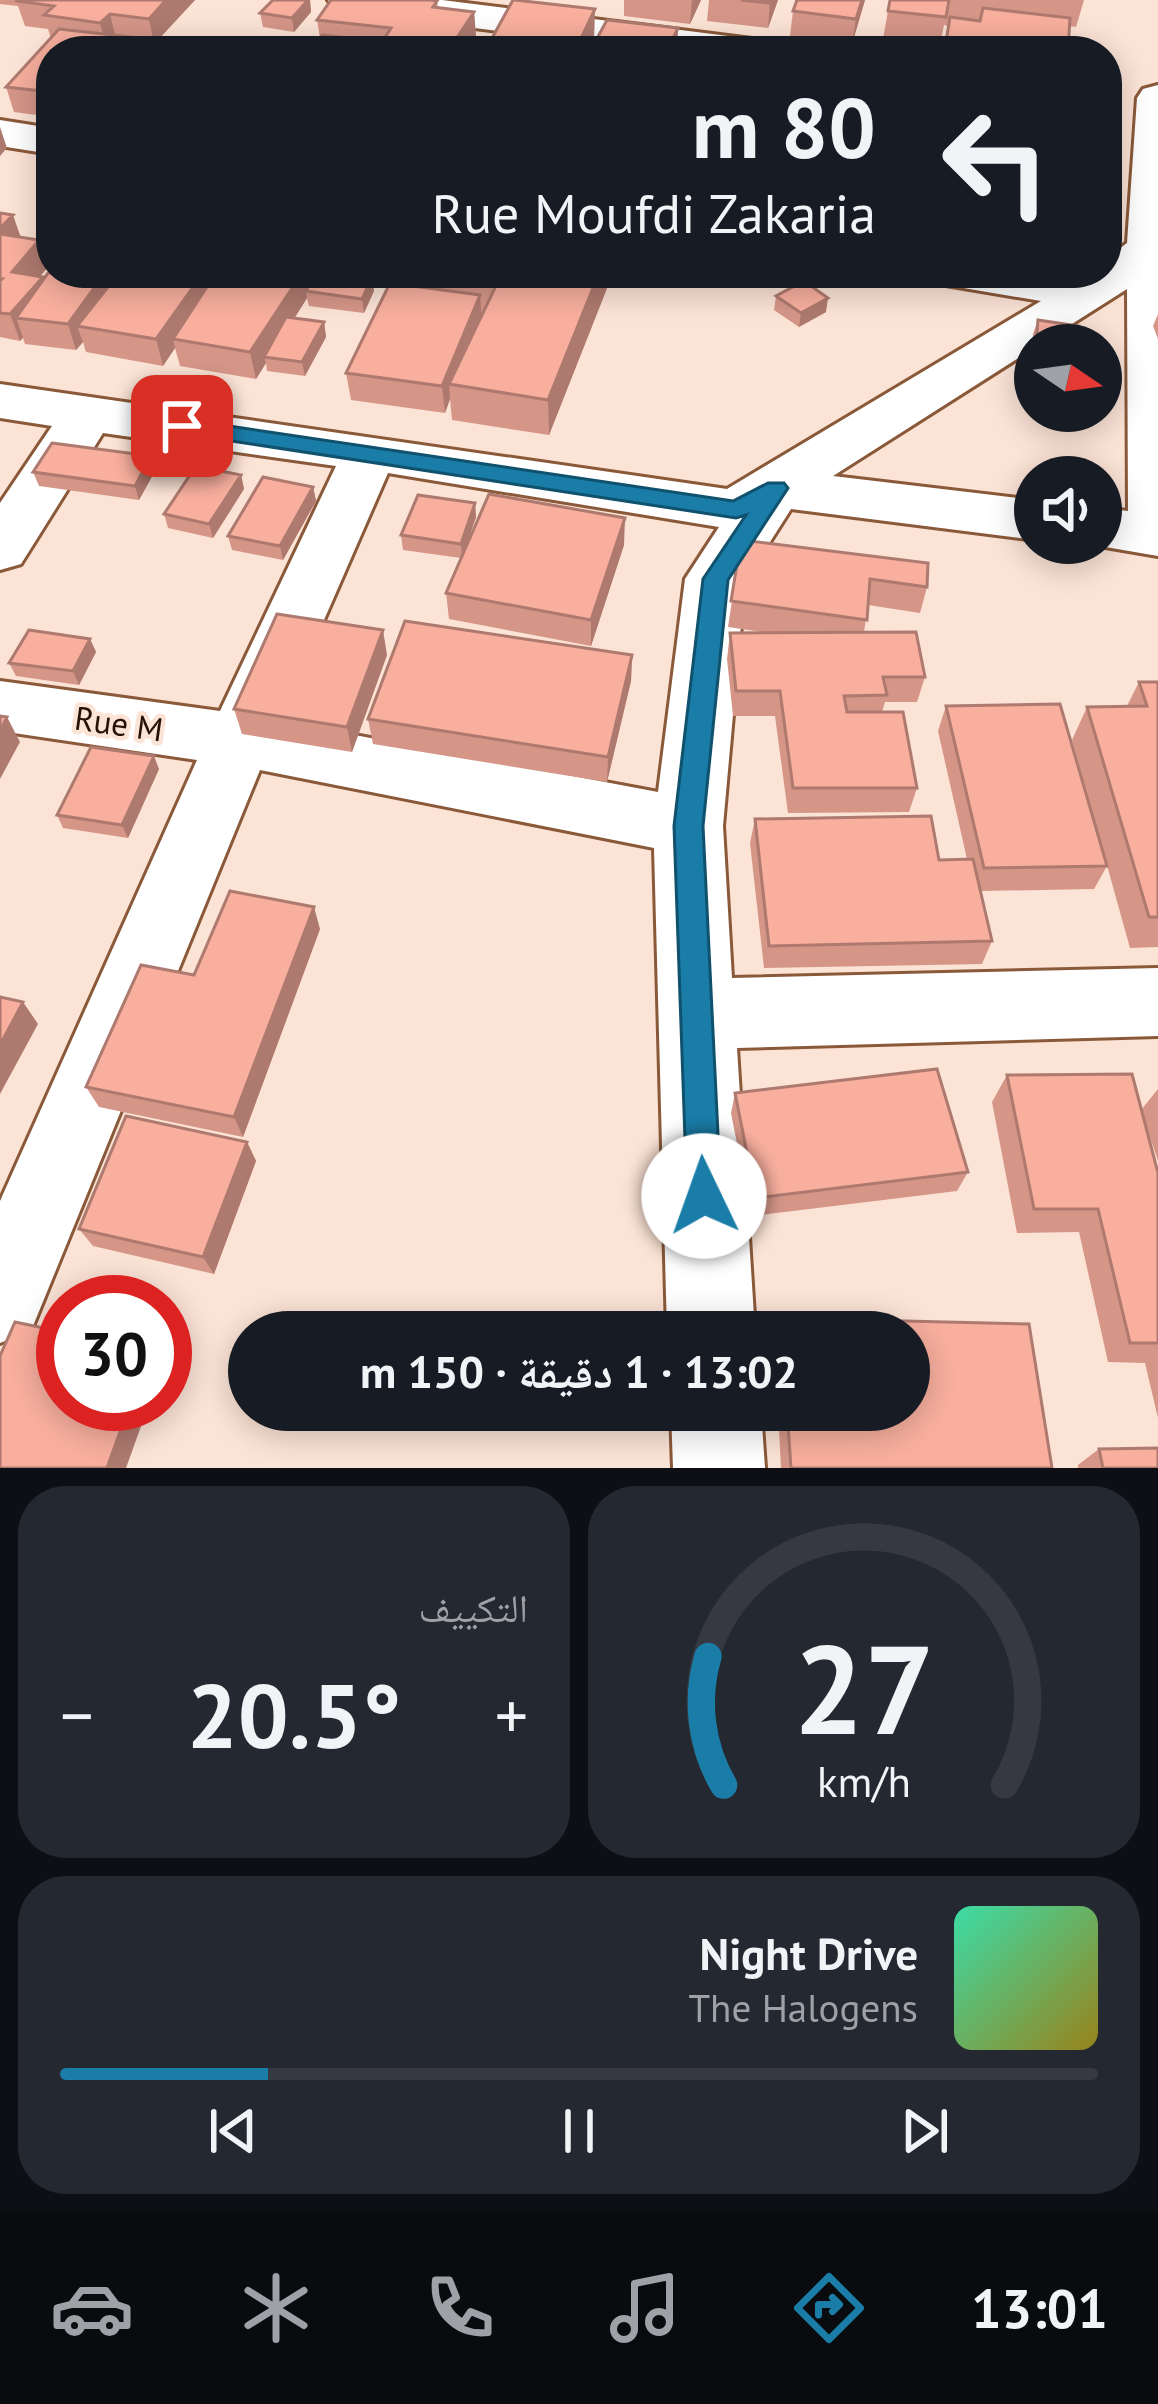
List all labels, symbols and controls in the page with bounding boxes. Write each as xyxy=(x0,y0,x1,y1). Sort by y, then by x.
text: 80 m xyxy=(692,72,876,181)
icon: left xyxy=(918,84,1074,240)
text: Rue Moufdi Zakaria xyxy=(431,178,876,248)
north arrow xyxy=(1014,324,1122,432)
map controls xyxy=(1014,324,1122,564)
pin xyxy=(131,375,233,477)
icon: arrive xyxy=(149,393,215,459)
button: sound xyxy=(1014,456,1122,564)
street label: Rue M xyxy=(72,696,166,750)
position arrow xyxy=(641,1133,767,1259)
speed limit sign: 30 xyxy=(36,1275,192,1431)
text: 13:02 · 1 دقيقة · 150 m xyxy=(360,1342,798,1400)
text: التكييف xyxy=(419,1582,528,1633)
text: 27 xyxy=(793,1607,935,1768)
text: 20.5° xyxy=(187,1656,401,1773)
text: − xyxy=(60,1672,93,1757)
text: + xyxy=(495,1672,528,1757)
text: km/h xyxy=(817,1753,911,1809)
text: Night Drive xyxy=(700,1924,918,1982)
text: The Halogens xyxy=(688,1982,918,2033)
icon: previous xyxy=(200,2098,266,2164)
icon: pause xyxy=(546,2098,612,2164)
icon: next xyxy=(892,2098,958,2164)
icon: car xyxy=(50,2266,134,2350)
icon: climate xyxy=(234,2266,318,2350)
icon: phone xyxy=(418,2266,502,2350)
icon: music xyxy=(603,2266,687,2350)
icon: directions xyxy=(787,2266,871,2350)
text: 13:01 xyxy=(971,2273,1108,2343)

